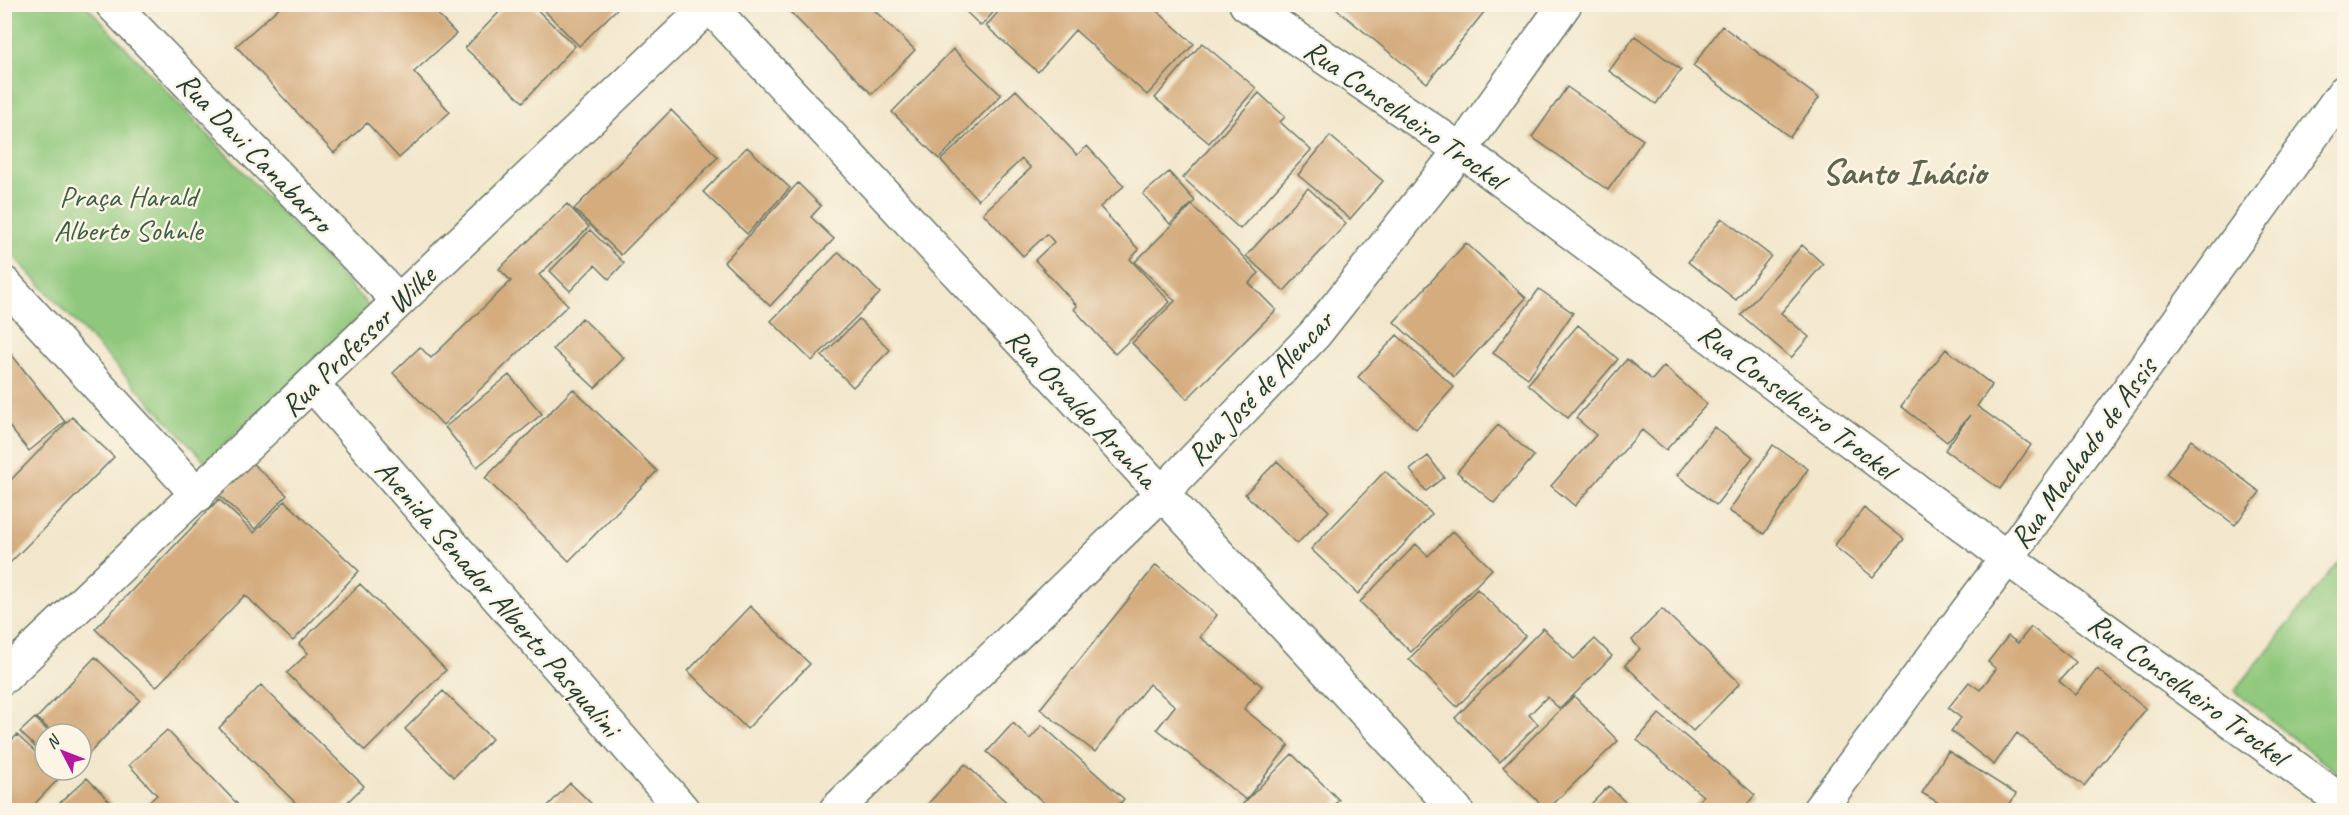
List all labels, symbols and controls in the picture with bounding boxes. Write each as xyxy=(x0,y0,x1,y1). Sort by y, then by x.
street label: Rua Conselheiro Trockel xyxy=(1297,30,1517,200)
street label: Rua Davi Canabarro xyxy=(169,64,344,243)
district label: Santo Inácio xyxy=(1822,149,1989,195)
park label: Praça Harald Alberto Sohnle xyxy=(54,177,205,249)
street label: Rua Professor Wilke xyxy=(272,256,445,425)
street label: Rua José de Alencar xyxy=(1178,301,1343,474)
street label: Rua Conselheiro Trockel xyxy=(1691,314,1907,491)
street label: Rua Osvaldo Aranha xyxy=(998,320,1168,498)
street label: Rua Machado de Assis xyxy=(2001,348,2167,556)
street label: Avenida Senador Alberto Pasqualini xyxy=(367,451,631,747)
street label: Rua Conselheiro Trockel xyxy=(2081,604,2299,777)
north arrow xyxy=(33,722,93,782)
text: N xyxy=(42,730,65,753)

